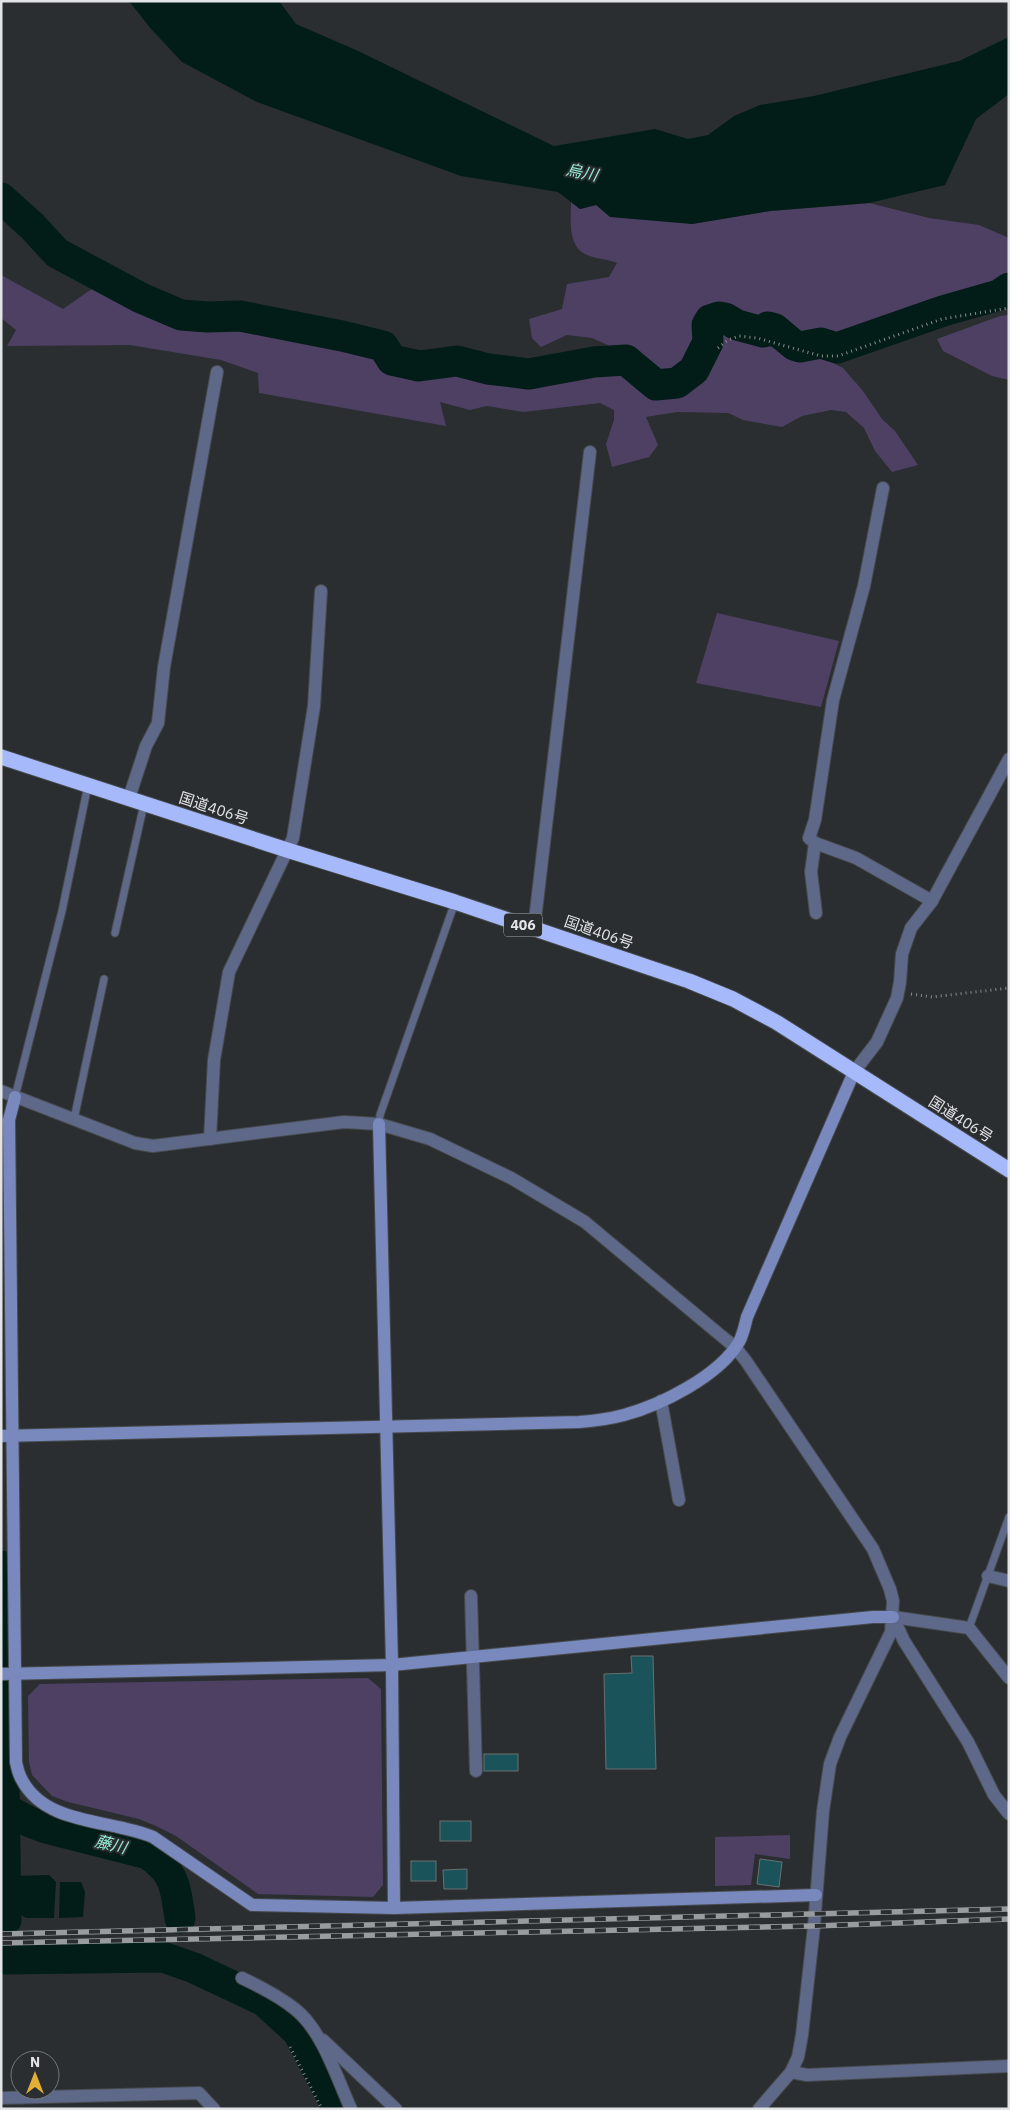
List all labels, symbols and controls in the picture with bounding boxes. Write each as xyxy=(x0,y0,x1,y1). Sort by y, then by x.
water label: 烏川 xyxy=(564,159,602,186)
street label: 国道406号 xyxy=(177,788,251,828)
street label: 国道406号 xyxy=(562,911,636,953)
road number: 406 xyxy=(504,914,542,936)
street label: 国道406号 xyxy=(925,1092,997,1146)
water label: 藤川 xyxy=(93,1830,131,1858)
north arrow xyxy=(10,2050,60,2100)
text: N xyxy=(30,2053,40,2071)

